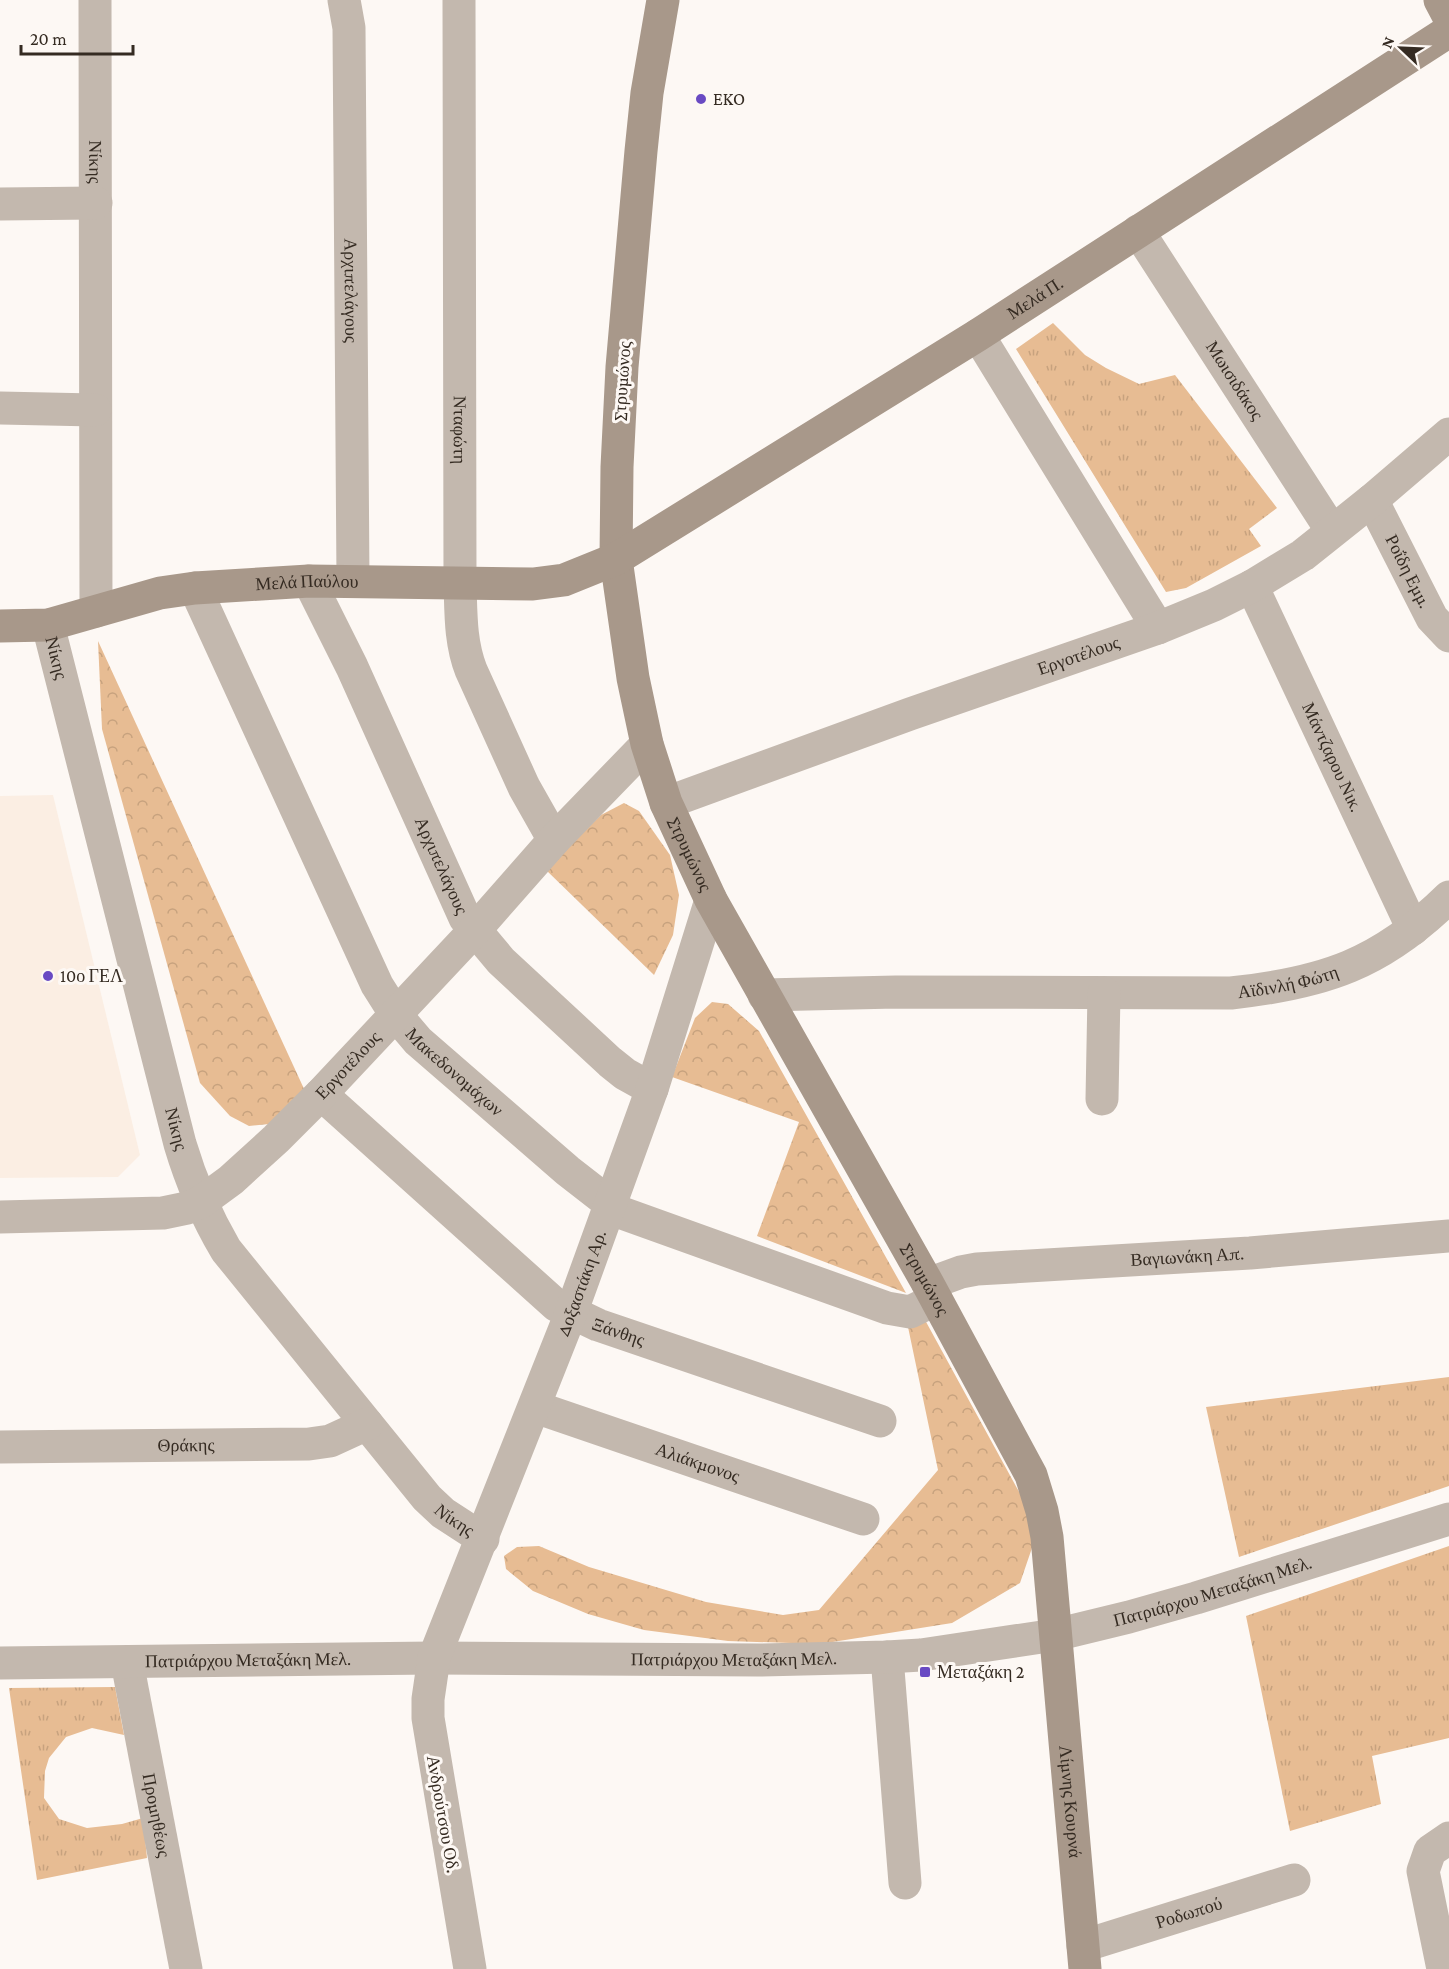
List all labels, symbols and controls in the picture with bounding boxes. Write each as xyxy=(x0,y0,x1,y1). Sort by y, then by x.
scale bar xyxy=(21,18,134,56)
north arrow xyxy=(1371,18,1431,78)
text: 20 m xyxy=(30,29,67,49)
text: N xyxy=(1378,34,1398,51)
place label: EKO xyxy=(713,89,745,109)
marker: EKO xyxy=(694,92,708,106)
street label: Νίκης xyxy=(85,140,105,184)
street label: Αρχιπελάγους xyxy=(341,238,361,343)
street label: Μελά Π. xyxy=(1003,273,1067,323)
street label: Μωισιδάκος xyxy=(1202,337,1267,424)
street label: Στρυμώνος xyxy=(609,341,635,421)
street label: Νταφώτη xyxy=(450,396,470,464)
street label: Ροΐδη Εμμ. xyxy=(1381,531,1435,611)
street label: Μελά Παύλου xyxy=(255,571,359,594)
street label: Εργοτέλους xyxy=(1035,632,1122,679)
street label: Νίκης xyxy=(41,634,71,681)
street label: Μάντζαρου Νικ. xyxy=(1298,699,1367,815)
street label: Αρχιπελάγους xyxy=(411,814,472,918)
street label: Στρυμώνος xyxy=(664,814,716,895)
street label: Αϊδινλή Φώτη xyxy=(1237,962,1341,1002)
place label: 10ο ΓΕΛ xyxy=(60,966,123,986)
marker: 10ο ΓΕΛ xyxy=(41,969,55,983)
street label: Μακεδονομάχων xyxy=(401,1024,507,1120)
street label: Εργοτέλους xyxy=(311,1027,385,1103)
street label: Νίκης xyxy=(161,1105,191,1153)
street label: Δοξαστάκη Αρ. xyxy=(553,1227,610,1339)
street label: Στρυμώνος xyxy=(897,1240,953,1319)
street label: Βαγιωνάκη Απ. xyxy=(1130,1243,1245,1270)
street label: Ξάνθης xyxy=(590,1314,647,1350)
street label: Θράκης xyxy=(157,1435,215,1455)
street label: Αλιάκμονος xyxy=(653,1439,743,1486)
street label: Νίκης xyxy=(430,1500,478,1541)
street label: Πατριάρχου Μεταξάκη Μελ. xyxy=(1111,1552,1314,1630)
street label: Πατριάρχου Μεταξάκη Μελ. xyxy=(631,1648,837,1670)
street label: Πατριάρχου Μεταξάκη Μελ. xyxy=(145,1649,351,1671)
place label: Μεταξάκη 2 xyxy=(937,1662,1024,1682)
marker: Μεταξάκη 2 xyxy=(918,1665,932,1679)
street label: Λίμνης Κουρνά xyxy=(1055,1744,1085,1859)
street label: Ανδρούτσου Οδ. xyxy=(423,1754,463,1874)
street label: Προμηθέως xyxy=(139,1771,174,1859)
street label: Ροδωπού xyxy=(1153,1893,1225,1933)

